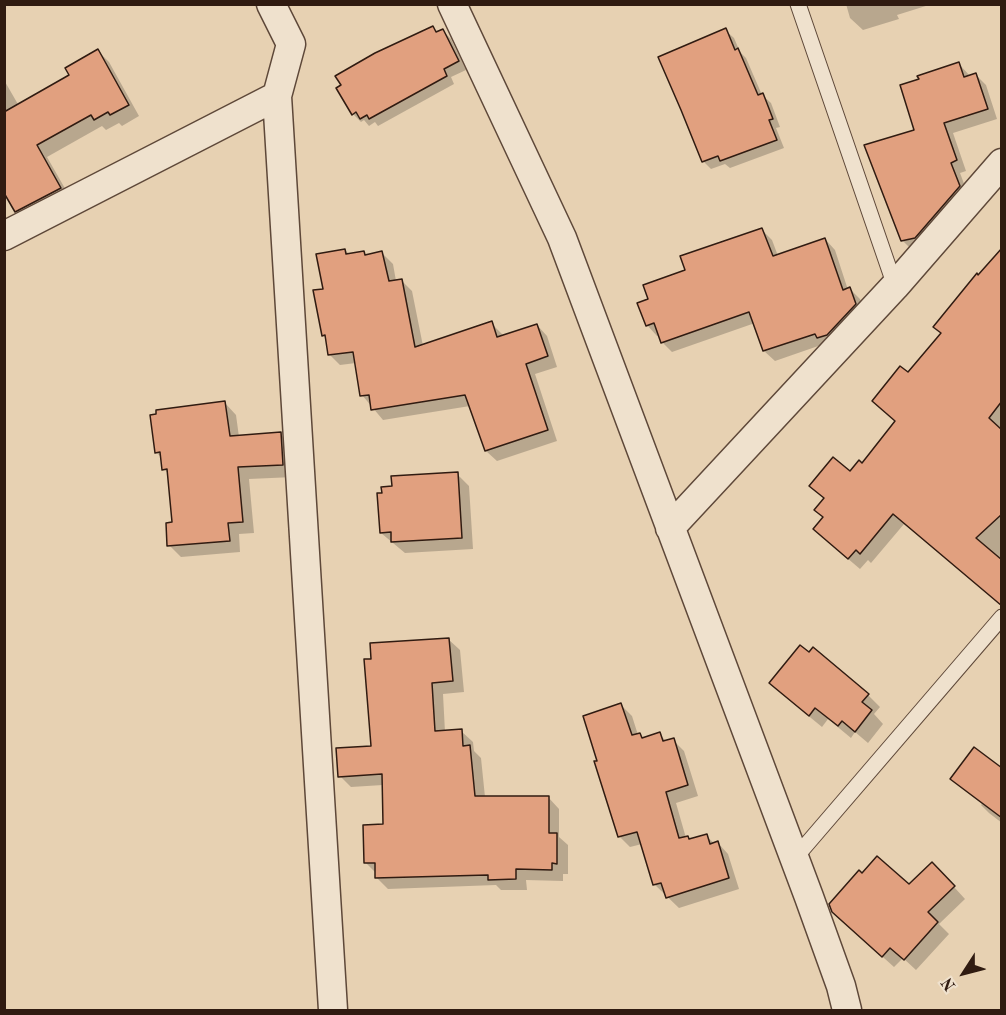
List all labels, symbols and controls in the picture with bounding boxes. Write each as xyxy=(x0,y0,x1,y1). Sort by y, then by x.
north arrow xyxy=(934,943,994,1003)
text: N xyxy=(939,974,960,993)

